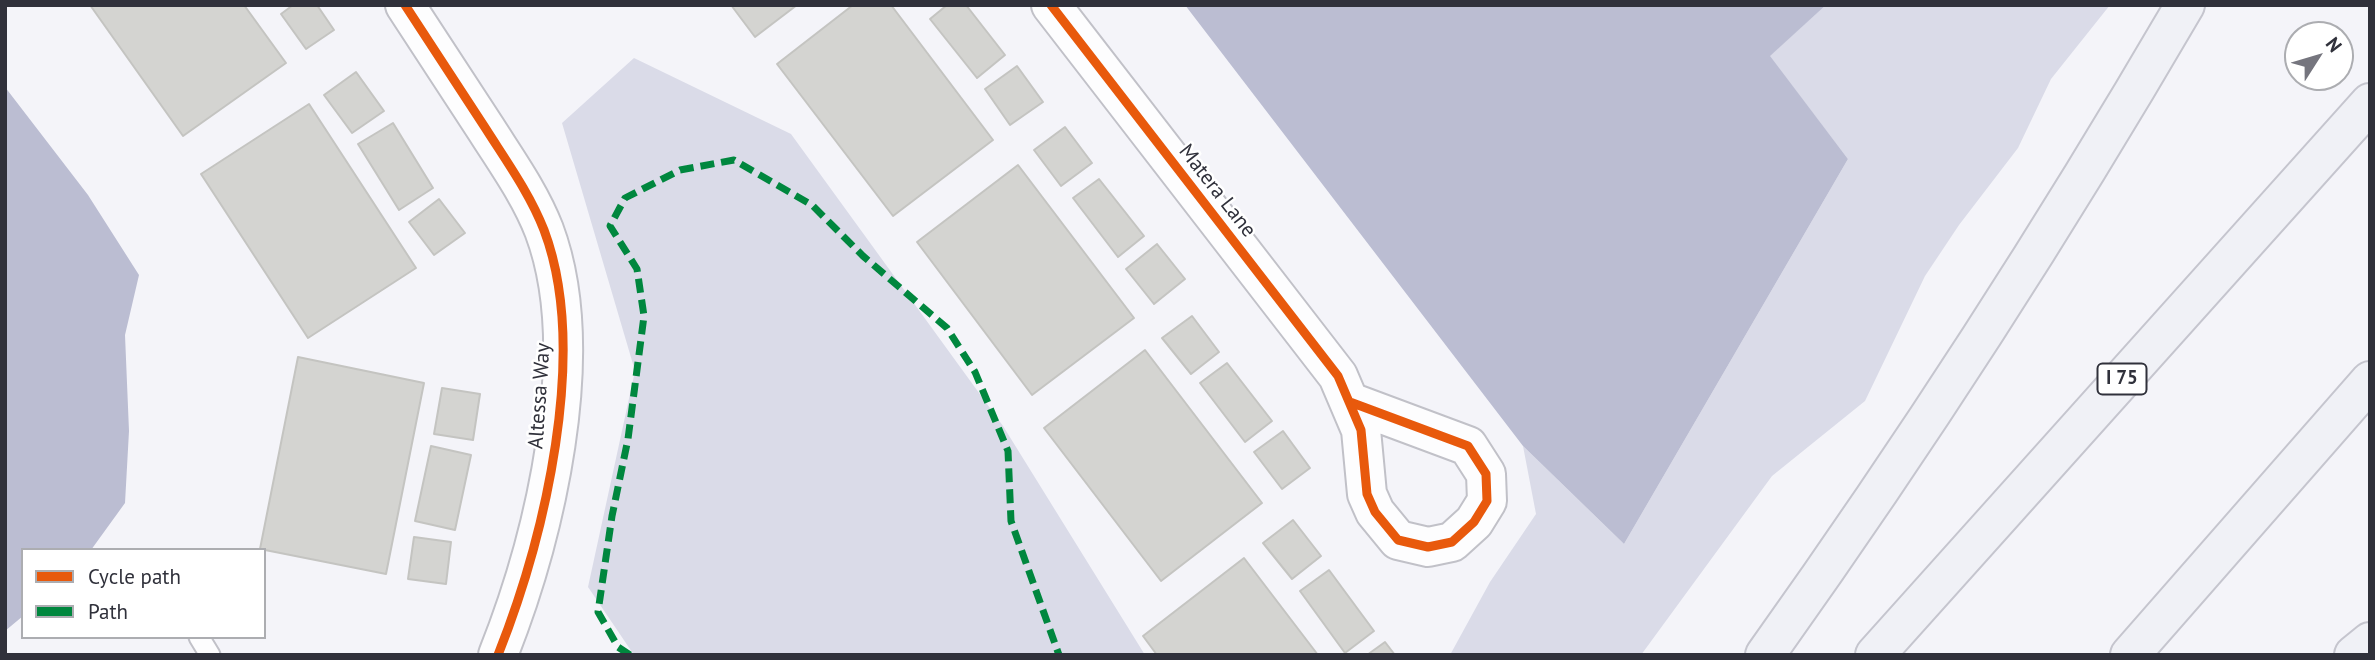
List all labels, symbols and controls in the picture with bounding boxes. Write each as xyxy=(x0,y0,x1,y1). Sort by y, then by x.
north arrow xyxy=(2284,21,2354,91)
text: N xyxy=(2321,32,2348,57)
street label: Matera Lane xyxy=(1173,140,1261,242)
street label: Altessa Way xyxy=(524,342,556,450)
road number: I 75 xyxy=(2098,364,2146,394)
legend xyxy=(21,548,266,639)
text: Cycle path xyxy=(88,563,181,590)
text: Path xyxy=(88,598,128,625)

